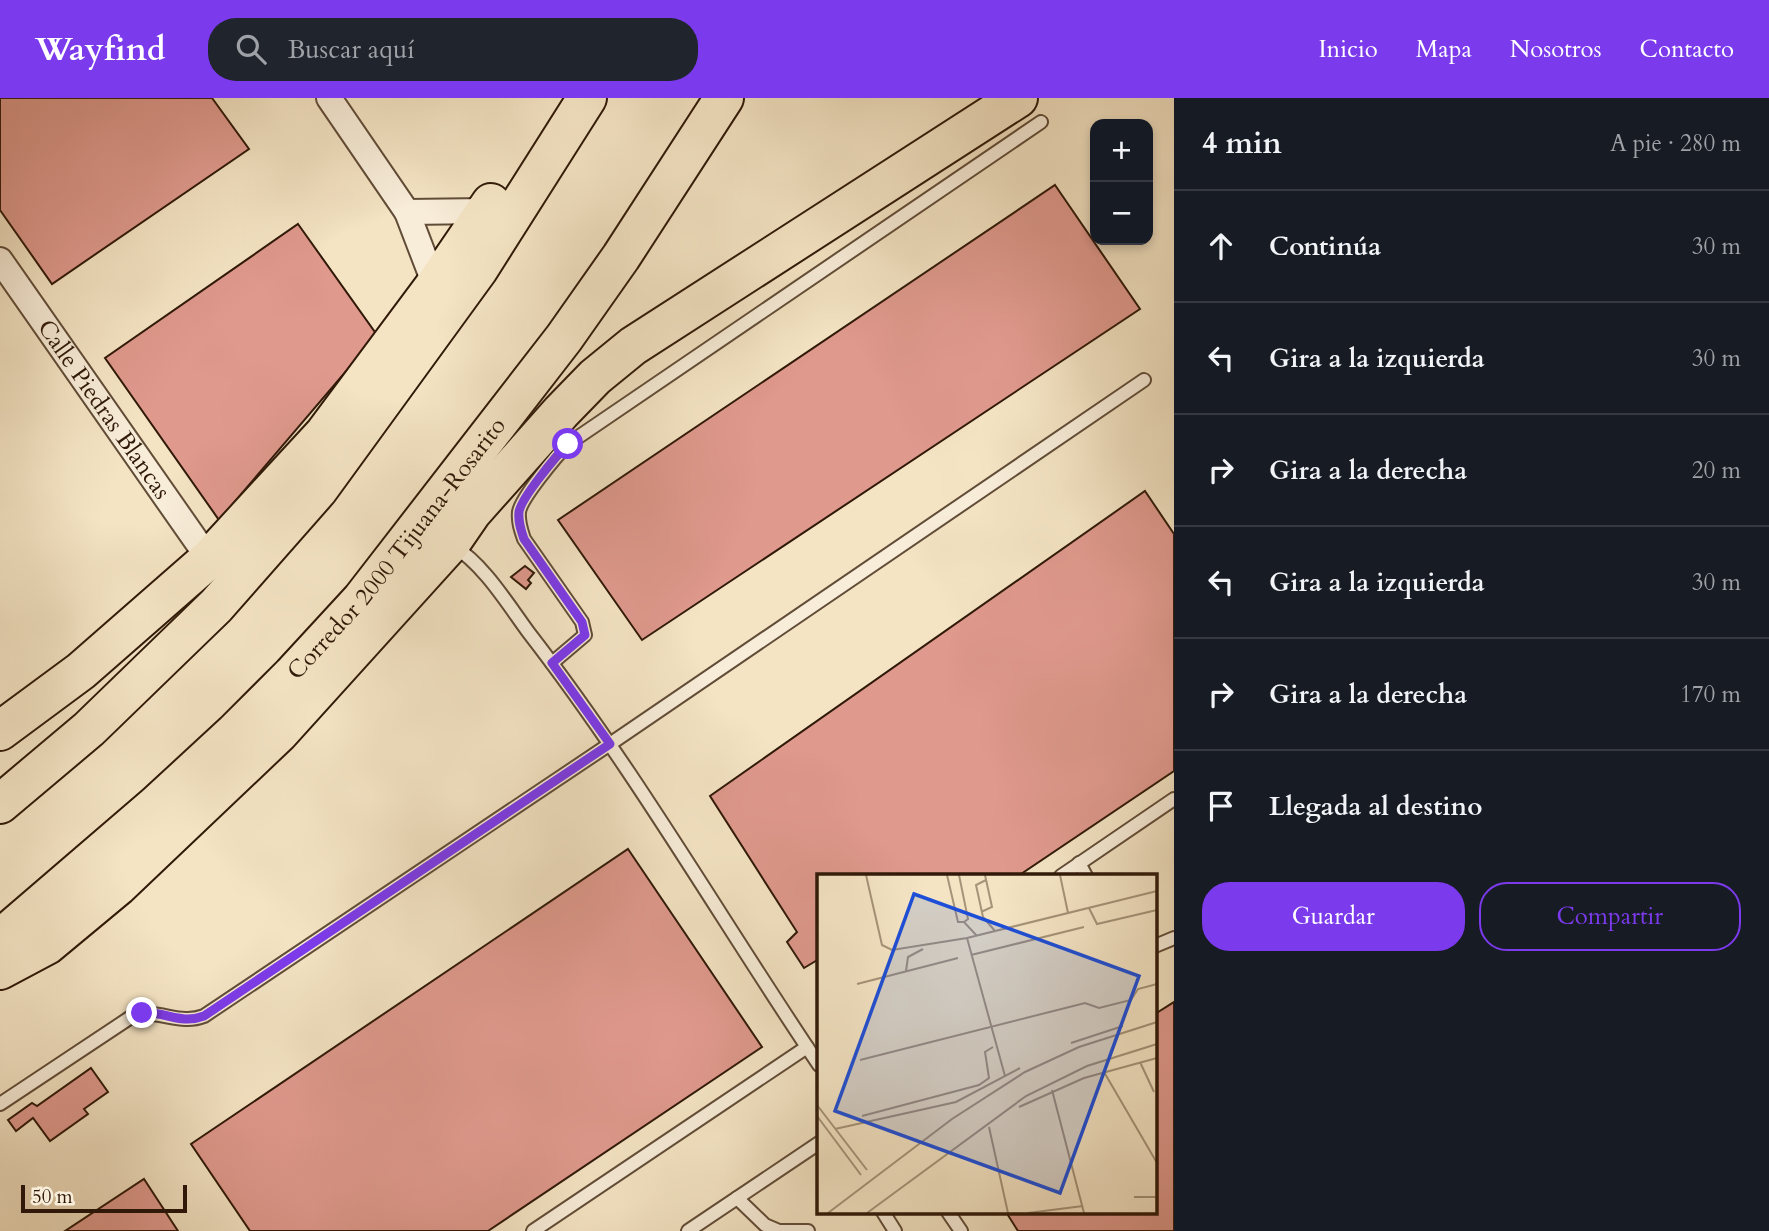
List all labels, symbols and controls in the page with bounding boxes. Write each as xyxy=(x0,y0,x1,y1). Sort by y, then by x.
search box xyxy=(208,18,698,81)
text: Wayfind xyxy=(35,27,166,72)
icon: search xyxy=(232,30,270,68)
text: Buscar aquí xyxy=(288,32,415,67)
text: Inicio xyxy=(1318,33,1378,66)
text: Mapa xyxy=(1416,33,1472,66)
text: Nosotros xyxy=(1510,33,1602,66)
text: Contacto xyxy=(1640,33,1734,66)
map controls xyxy=(1090,119,1153,245)
button: + xyxy=(1090,119,1153,182)
text: 4 min xyxy=(1202,123,1282,164)
text: A pie · 280 m xyxy=(1610,128,1741,159)
button: − xyxy=(1090,182,1153,245)
icon: ahead xyxy=(1202,227,1240,265)
text: Continúa xyxy=(1269,229,1381,264)
text: 30 m xyxy=(1692,231,1741,262)
street label: Calle Piedras Blancas xyxy=(30,313,179,506)
icon: left xyxy=(1202,339,1240,377)
text: Gira a la izquierda xyxy=(1269,341,1485,376)
text: 30 m xyxy=(1692,343,1741,374)
street label: Corredor 2000 Tijuana-Rosarito xyxy=(279,410,513,687)
route start xyxy=(552,428,583,459)
icon: right xyxy=(1202,451,1240,489)
text: Gira a la derecha xyxy=(1269,453,1467,488)
text: 20 m xyxy=(1692,455,1741,486)
icon: left xyxy=(1202,563,1240,601)
text: Gira a la izquierda xyxy=(1269,565,1485,600)
text: 30 m xyxy=(1692,567,1741,598)
icon: right xyxy=(1202,675,1240,713)
text: Gira a la derecha xyxy=(1269,677,1467,712)
text: 170 m xyxy=(1680,679,1741,710)
icon: arrive xyxy=(1202,787,1240,825)
text: Llegada al destino xyxy=(1269,789,1483,824)
inset map xyxy=(817,874,1156,1214)
button: Guardar xyxy=(1202,882,1465,951)
button: Compartir xyxy=(1479,882,1741,951)
route end xyxy=(126,997,157,1028)
scale bar xyxy=(21,1182,187,1214)
text: 50 m xyxy=(32,1184,73,1210)

